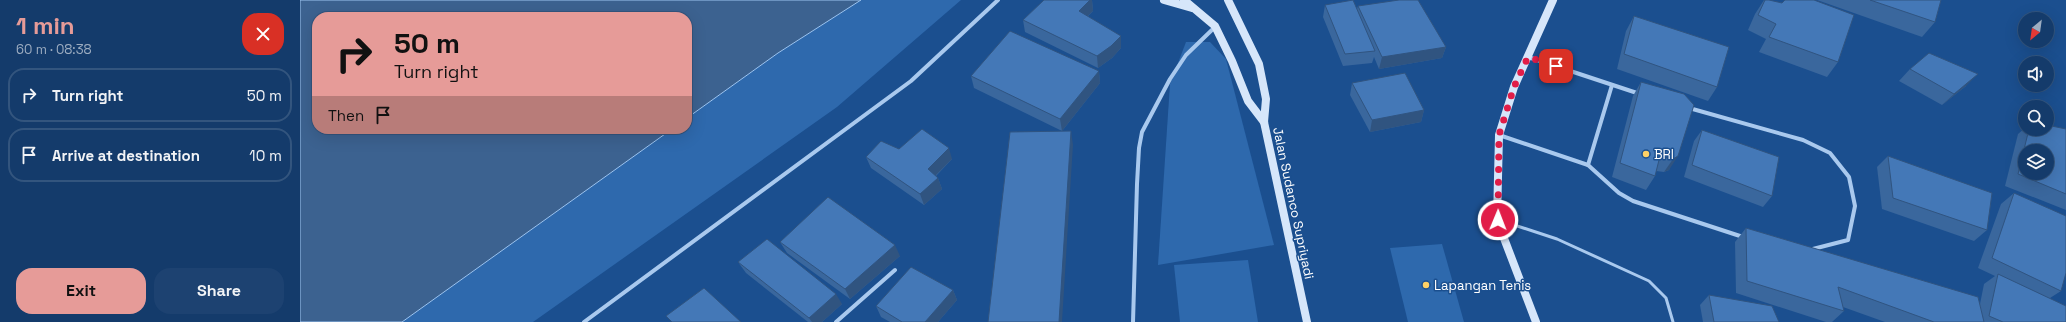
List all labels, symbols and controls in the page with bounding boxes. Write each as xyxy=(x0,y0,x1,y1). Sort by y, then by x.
text: 1 min xyxy=(16,10,75,41)
north arrow xyxy=(2018,12,2054,48)
map controls xyxy=(2018,12,2054,180)
button: close xyxy=(242,13,284,55)
text: 50 m xyxy=(394,25,460,61)
icon: right xyxy=(328,28,380,80)
text: 60 m · 08:38 xyxy=(16,41,92,58)
pin xyxy=(1539,49,1573,83)
icon: arrive xyxy=(1545,55,1567,77)
button: sound xyxy=(2018,56,2054,92)
text: Turn right xyxy=(394,60,478,83)
icon: right xyxy=(18,84,40,106)
text: Turn right xyxy=(52,86,123,105)
text: 50 m xyxy=(247,86,282,105)
button: search xyxy=(2018,100,2054,136)
icon: arrive xyxy=(372,104,394,126)
text: Then xyxy=(328,106,364,125)
street label: Jalan Sudanco Supriyadi xyxy=(1269,126,1318,281)
icon: arrive xyxy=(18,144,40,166)
button: layers xyxy=(2018,144,2054,180)
text: Arrive at destination xyxy=(52,146,200,165)
text: 10 m xyxy=(249,146,282,165)
place label: BRI xyxy=(1654,146,1674,163)
marker: BRI xyxy=(1641,149,1651,159)
position arrow xyxy=(1477,199,1519,241)
button: Exit xyxy=(16,268,146,314)
button: Share xyxy=(154,268,284,314)
place label: Lapangan Tenis xyxy=(1434,277,1531,294)
marker: Lapangan Tenis xyxy=(1421,280,1431,290)

